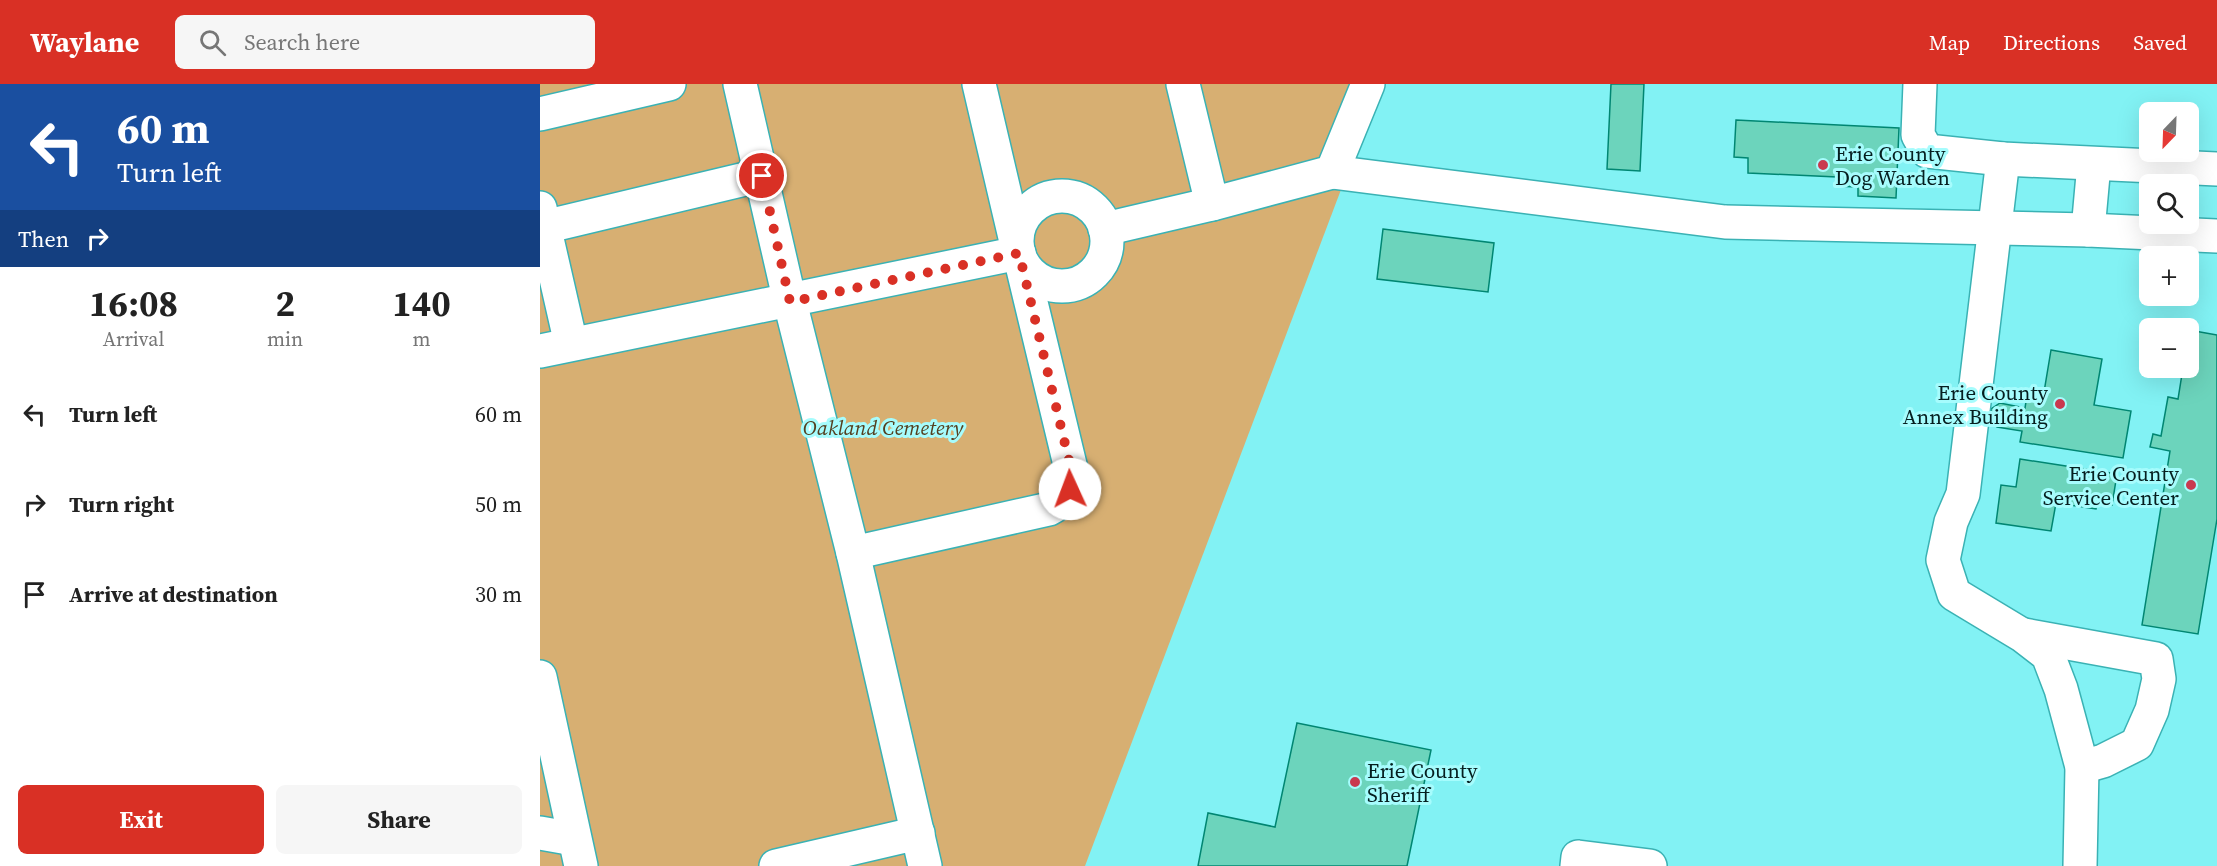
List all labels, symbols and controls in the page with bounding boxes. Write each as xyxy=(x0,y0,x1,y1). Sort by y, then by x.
search box xyxy=(175,15,595,69)
text: Waylane xyxy=(30,23,139,61)
icon: search xyxy=(196,26,229,59)
text: Search here xyxy=(244,27,360,57)
text: Map xyxy=(1929,28,1970,57)
text: Directions xyxy=(2003,28,2100,57)
text: Saved xyxy=(2133,28,2187,57)
text: 60 m xyxy=(117,99,210,157)
north arrow xyxy=(2139,102,2199,162)
map controls xyxy=(2139,102,2199,378)
icon: left xyxy=(18,108,96,186)
place label: Erie County Dog Warden xyxy=(1835,139,1950,192)
pin xyxy=(736,150,787,201)
text: Turn left xyxy=(117,154,221,191)
marker: Erie County Dog Warden xyxy=(1816,158,1830,172)
icon: arrive xyxy=(745,159,778,192)
button: search xyxy=(2139,174,2199,234)
icon: right xyxy=(81,222,114,255)
text: Then xyxy=(18,224,69,254)
button: + xyxy=(2139,246,2199,306)
text: 16:08 xyxy=(89,279,178,328)
text: 2 xyxy=(275,279,295,328)
text: 140 xyxy=(392,279,451,328)
button: − xyxy=(2139,318,2199,378)
text: Arrival xyxy=(103,325,164,353)
text: min xyxy=(267,325,303,353)
text: m xyxy=(413,325,431,353)
place label: Erie County Annex Building xyxy=(1903,378,2048,431)
marker: Erie County Annex Building xyxy=(2053,397,2067,411)
icon: left xyxy=(18,398,51,431)
text: Turn left xyxy=(69,399,157,429)
text: 60 m xyxy=(475,399,522,429)
park label: Oakland Cemetery xyxy=(803,413,964,442)
position arrow xyxy=(1038,457,1102,521)
place label: Erie County Service Center xyxy=(2043,459,2179,512)
marker: Erie County Service Center xyxy=(2184,478,2198,492)
icon: right xyxy=(18,488,51,521)
text: Turn right xyxy=(69,489,174,519)
text: 50 m xyxy=(475,489,522,519)
icon: arrive xyxy=(18,578,51,611)
text: Arrive at destination xyxy=(69,579,278,609)
text: 30 m xyxy=(475,579,522,609)
place label: Erie County Sheriff xyxy=(1367,756,1478,809)
marker: Erie County Sheriff xyxy=(1348,775,1362,789)
button: Exit xyxy=(18,785,264,854)
button: Share xyxy=(276,785,522,854)

